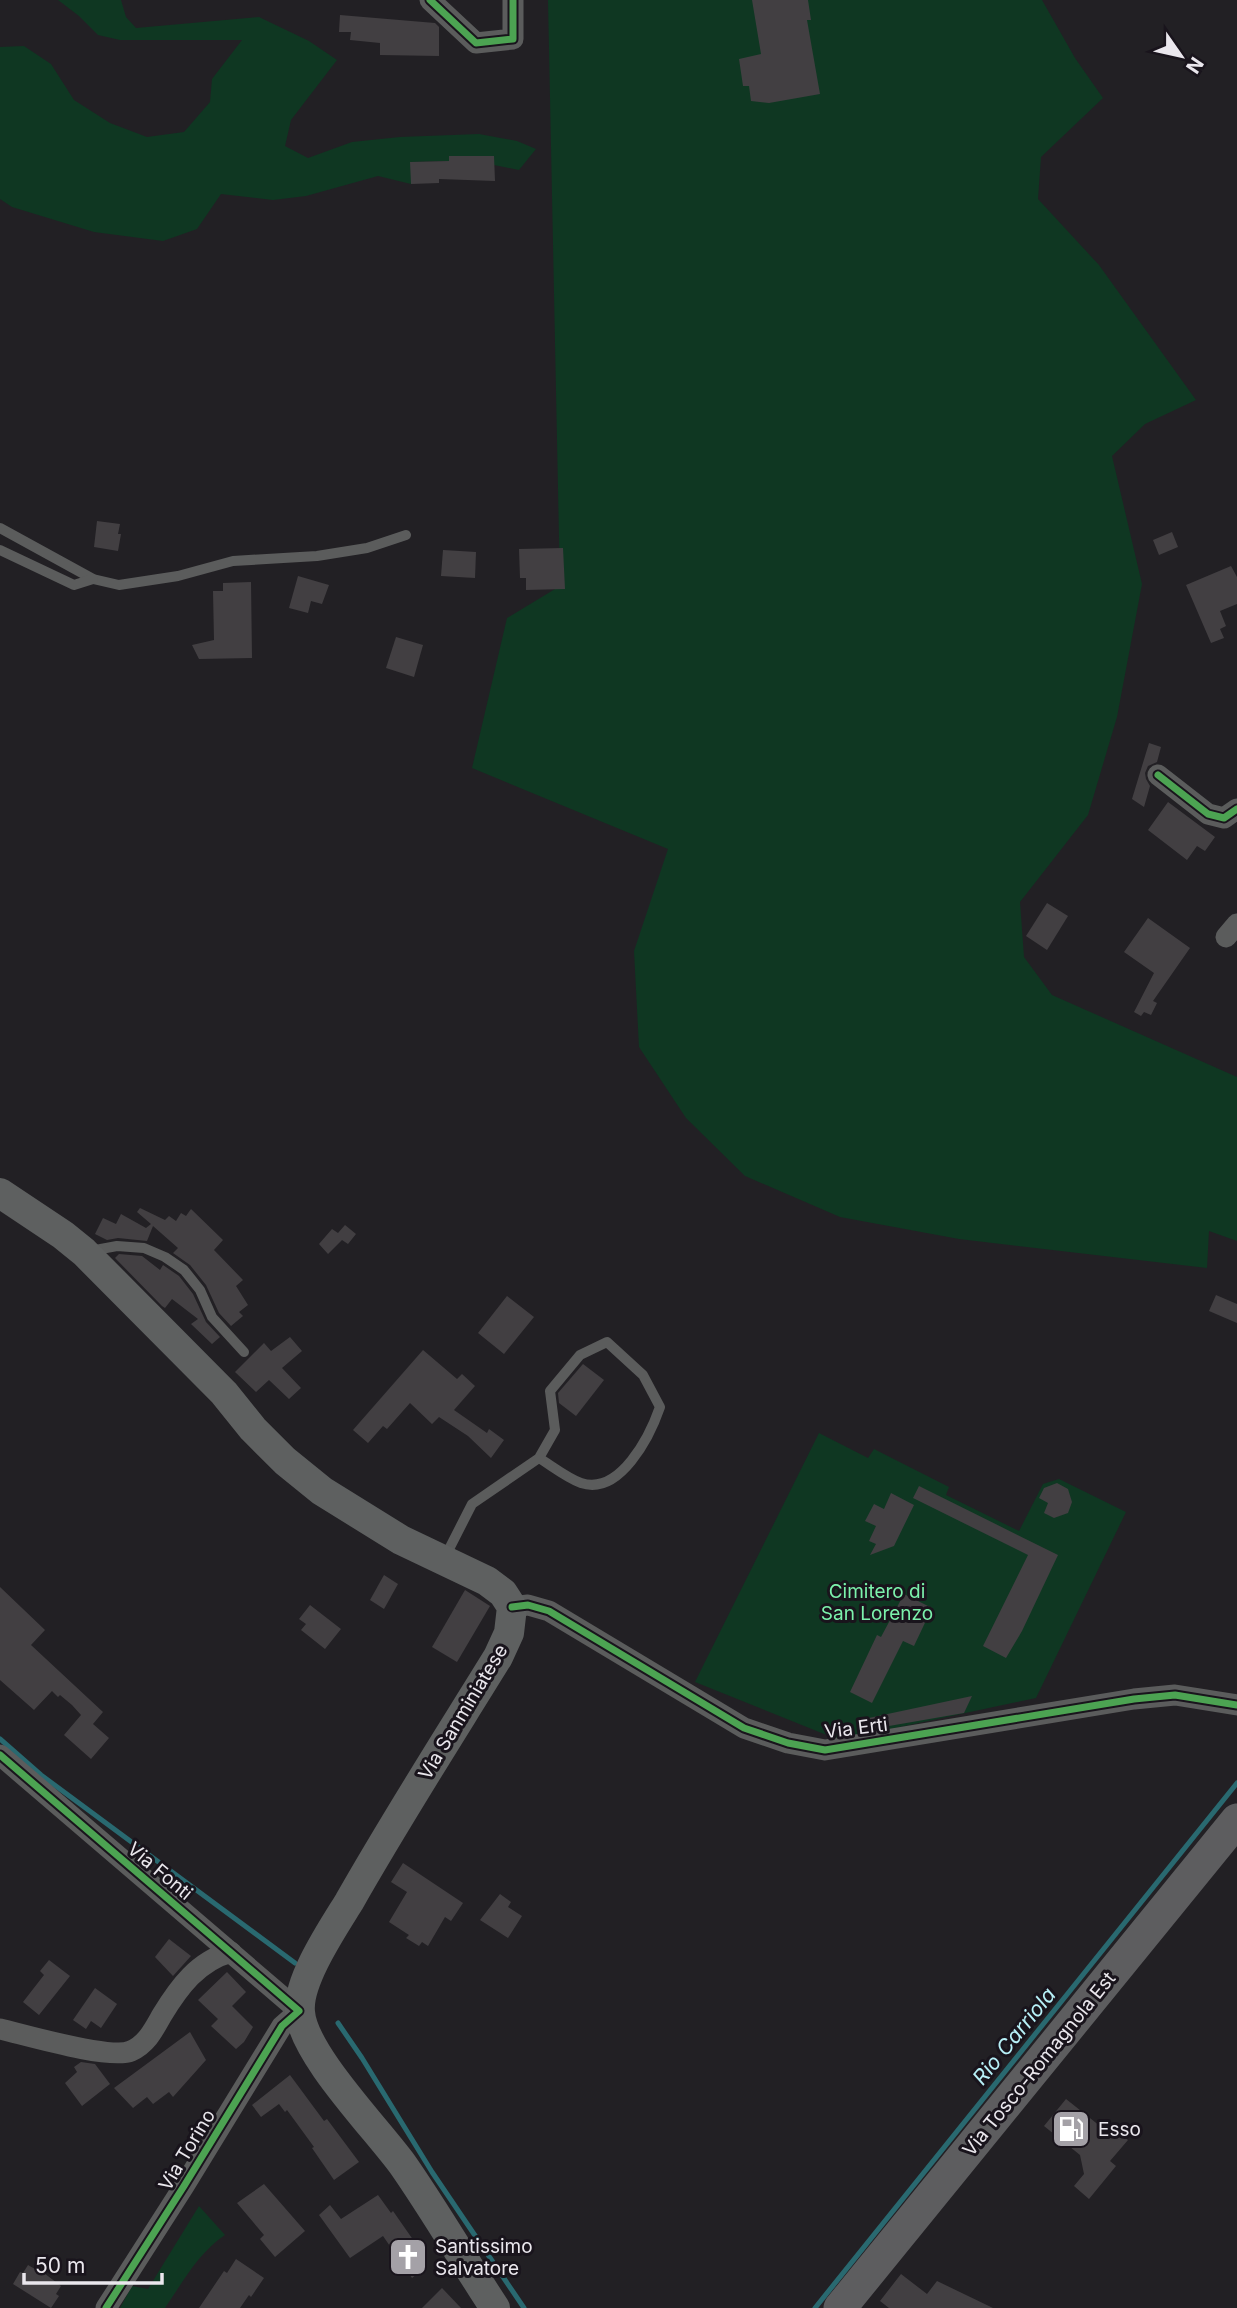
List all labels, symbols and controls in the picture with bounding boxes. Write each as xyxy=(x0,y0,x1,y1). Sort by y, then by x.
north arrow xyxy=(1146,21,1216,91)
text: N xyxy=(1181,53,1208,78)
park label: Cimitero di San Lorenzo xyxy=(821,1580,933,1625)
street label: Via Sanminiatese xyxy=(414,1640,512,1784)
street label: Via Erti xyxy=(823,1713,889,1743)
street label: Via Fonti xyxy=(123,1837,197,1905)
street label: Via Tosco-Romagnola Est xyxy=(958,1967,1120,2161)
water label: Rio Carriola xyxy=(967,1982,1061,2090)
street label: Via Torino xyxy=(154,2105,220,2195)
fuel station icon: Esso xyxy=(1050,2108,1092,2150)
place label: Esso xyxy=(1098,2118,1141,2141)
place label: Santissimo Salvatore xyxy=(435,2235,533,2280)
church icon: Santissimo Salvatore xyxy=(387,2236,429,2278)
scale bar xyxy=(24,2242,163,2286)
text: 50 m xyxy=(35,2253,85,2278)

